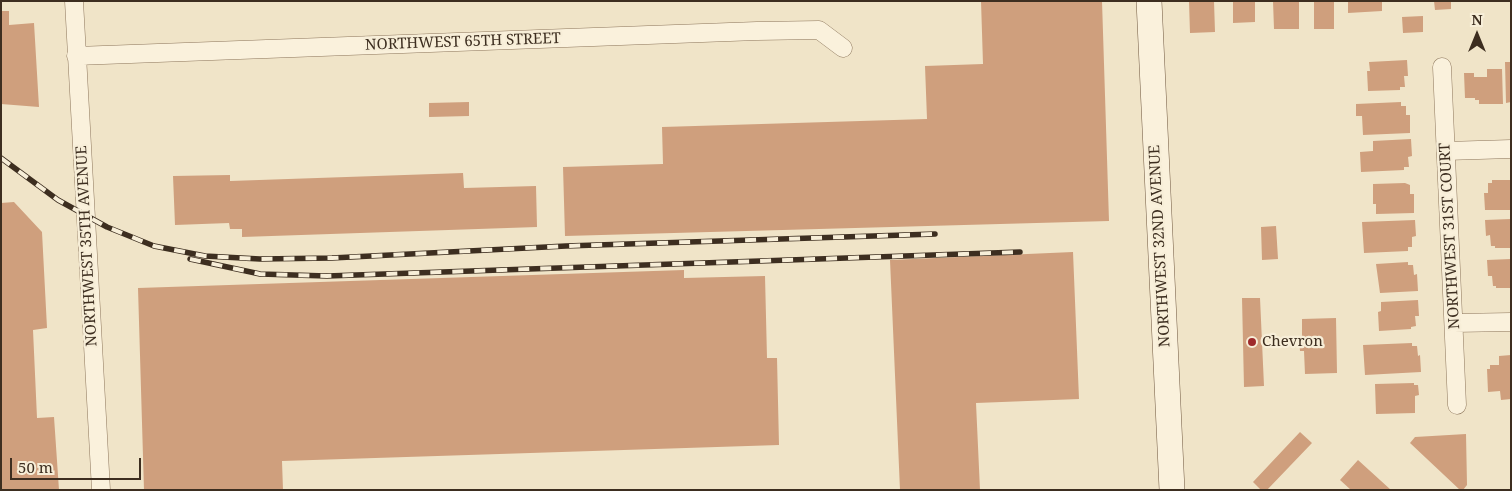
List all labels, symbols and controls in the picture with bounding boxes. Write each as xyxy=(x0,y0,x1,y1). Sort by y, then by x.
north arrow xyxy=(1452,10,1502,60)
text: N xyxy=(1471,10,1483,29)
street label: NORTHWEST 65TH STREET xyxy=(365,30,561,54)
street label: NORTHWEST 31ST COURT xyxy=(1436,142,1464,330)
street label: NORTHWEST 32ND AVENUE xyxy=(1146,144,1174,348)
street label: NORTHWEST 35TH AVENUE xyxy=(73,145,101,347)
place label: Chevron xyxy=(1262,333,1323,351)
marker: Chevron xyxy=(1246,336,1258,348)
scale bar xyxy=(12,448,144,480)
text: 50 m xyxy=(18,457,53,477)

